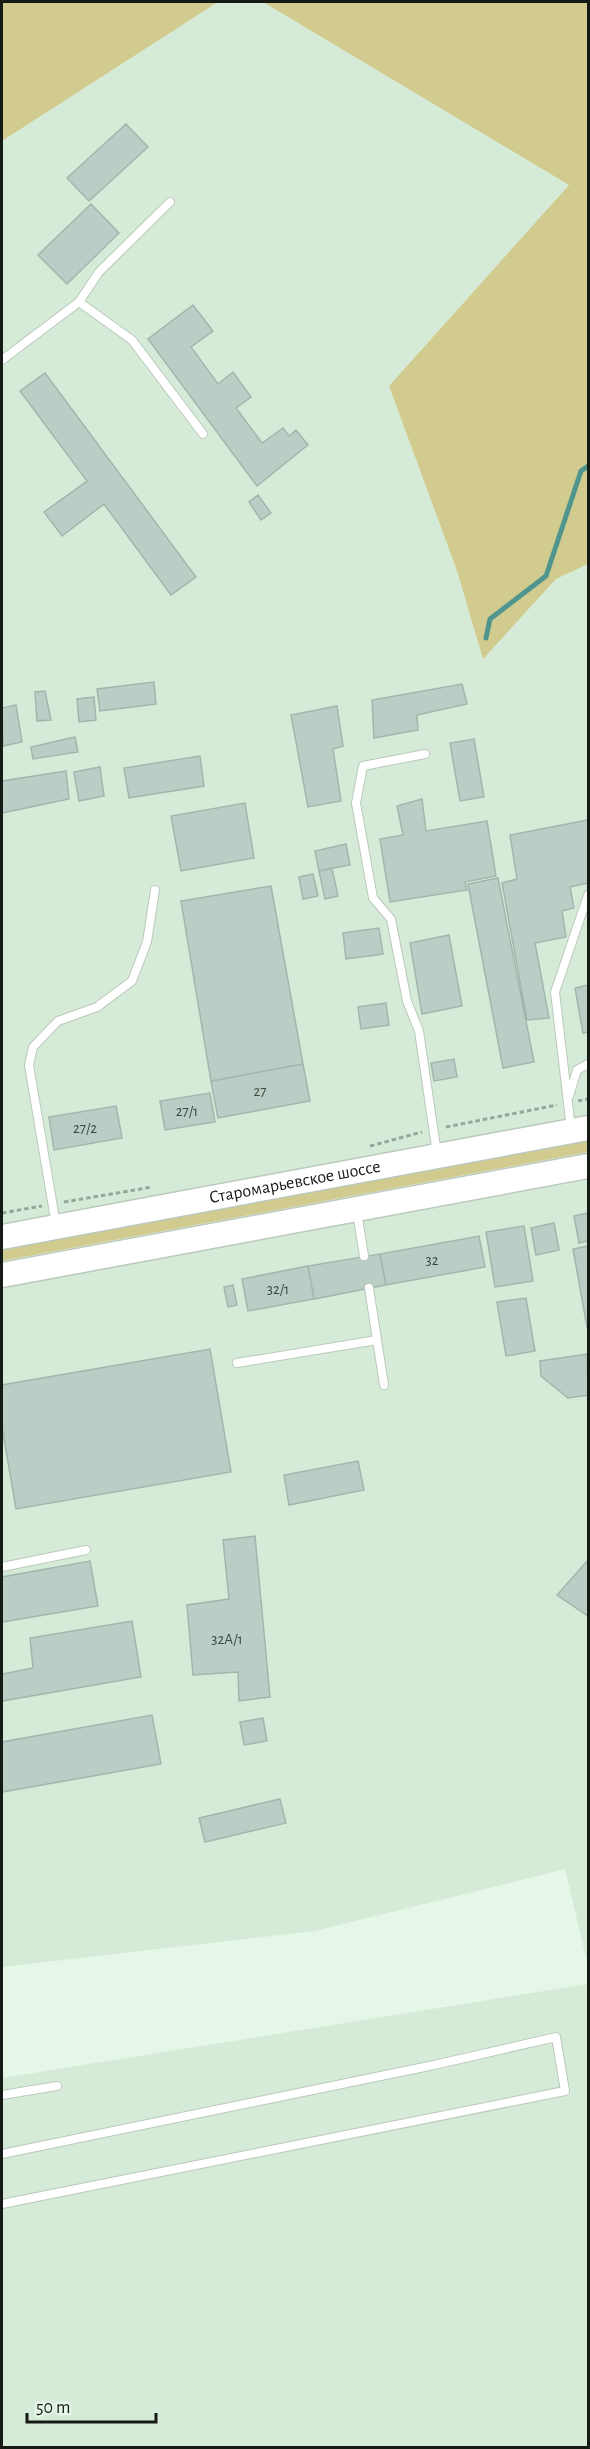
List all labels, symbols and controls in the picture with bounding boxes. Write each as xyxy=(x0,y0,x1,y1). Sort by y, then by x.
house number: 27 xyxy=(253,1084,267,1099)
house number: 27/1 xyxy=(176,1104,198,1119)
house number: 27/2 xyxy=(73,1121,97,1136)
street label: Старомарьевское шоссе xyxy=(208,1158,382,1207)
house number: 32 xyxy=(425,1253,439,1268)
house number: 32/1 xyxy=(267,1282,289,1297)
house number: 32А/1 xyxy=(211,1632,243,1647)
scale bar xyxy=(27,2386,156,2424)
text: 50 m xyxy=(36,2399,70,2417)

